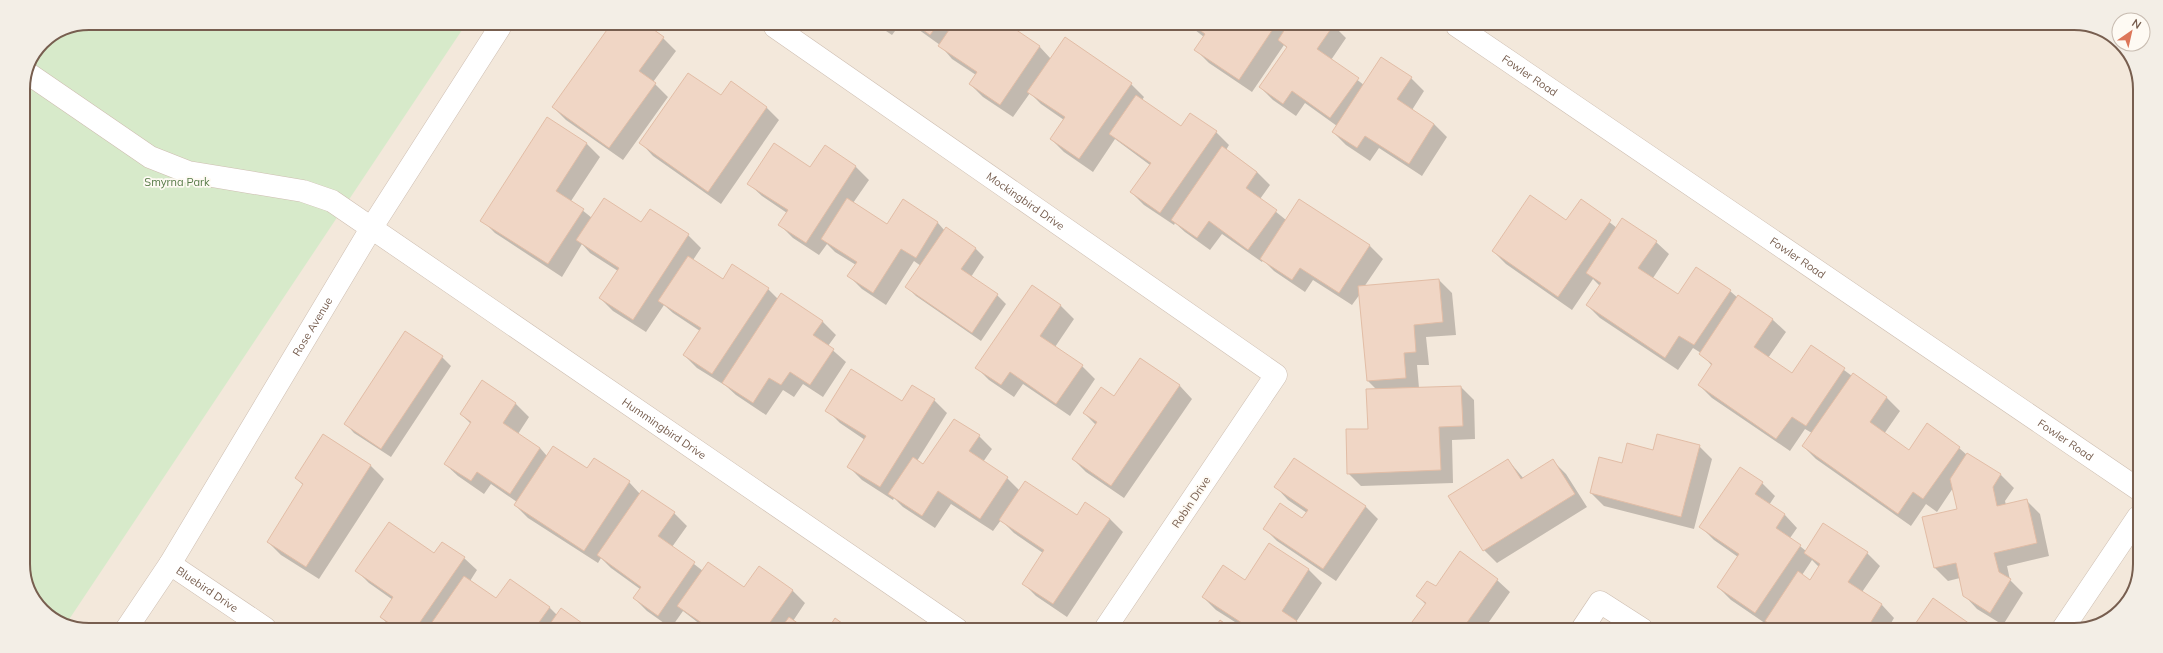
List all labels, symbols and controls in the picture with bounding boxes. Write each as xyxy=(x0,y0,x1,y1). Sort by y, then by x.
north arrow xyxy=(2111,12,2151,52)
text: N xyxy=(2129,16,2144,32)
street label: Fowler Road xyxy=(1499,52,1560,99)
street label: Mockingbird Drive xyxy=(984,169,1067,233)
park label: Smyrna Park xyxy=(144,175,210,189)
street label: Fowler Road xyxy=(1767,234,1828,281)
street label: Rose Avenue xyxy=(289,294,335,359)
street label: Hummingbird Drive xyxy=(619,395,709,462)
street label: Fowler Road xyxy=(2035,416,2096,464)
street label: Robin Drive xyxy=(1169,474,1213,530)
street label: Bluebird Drive xyxy=(174,563,241,615)

